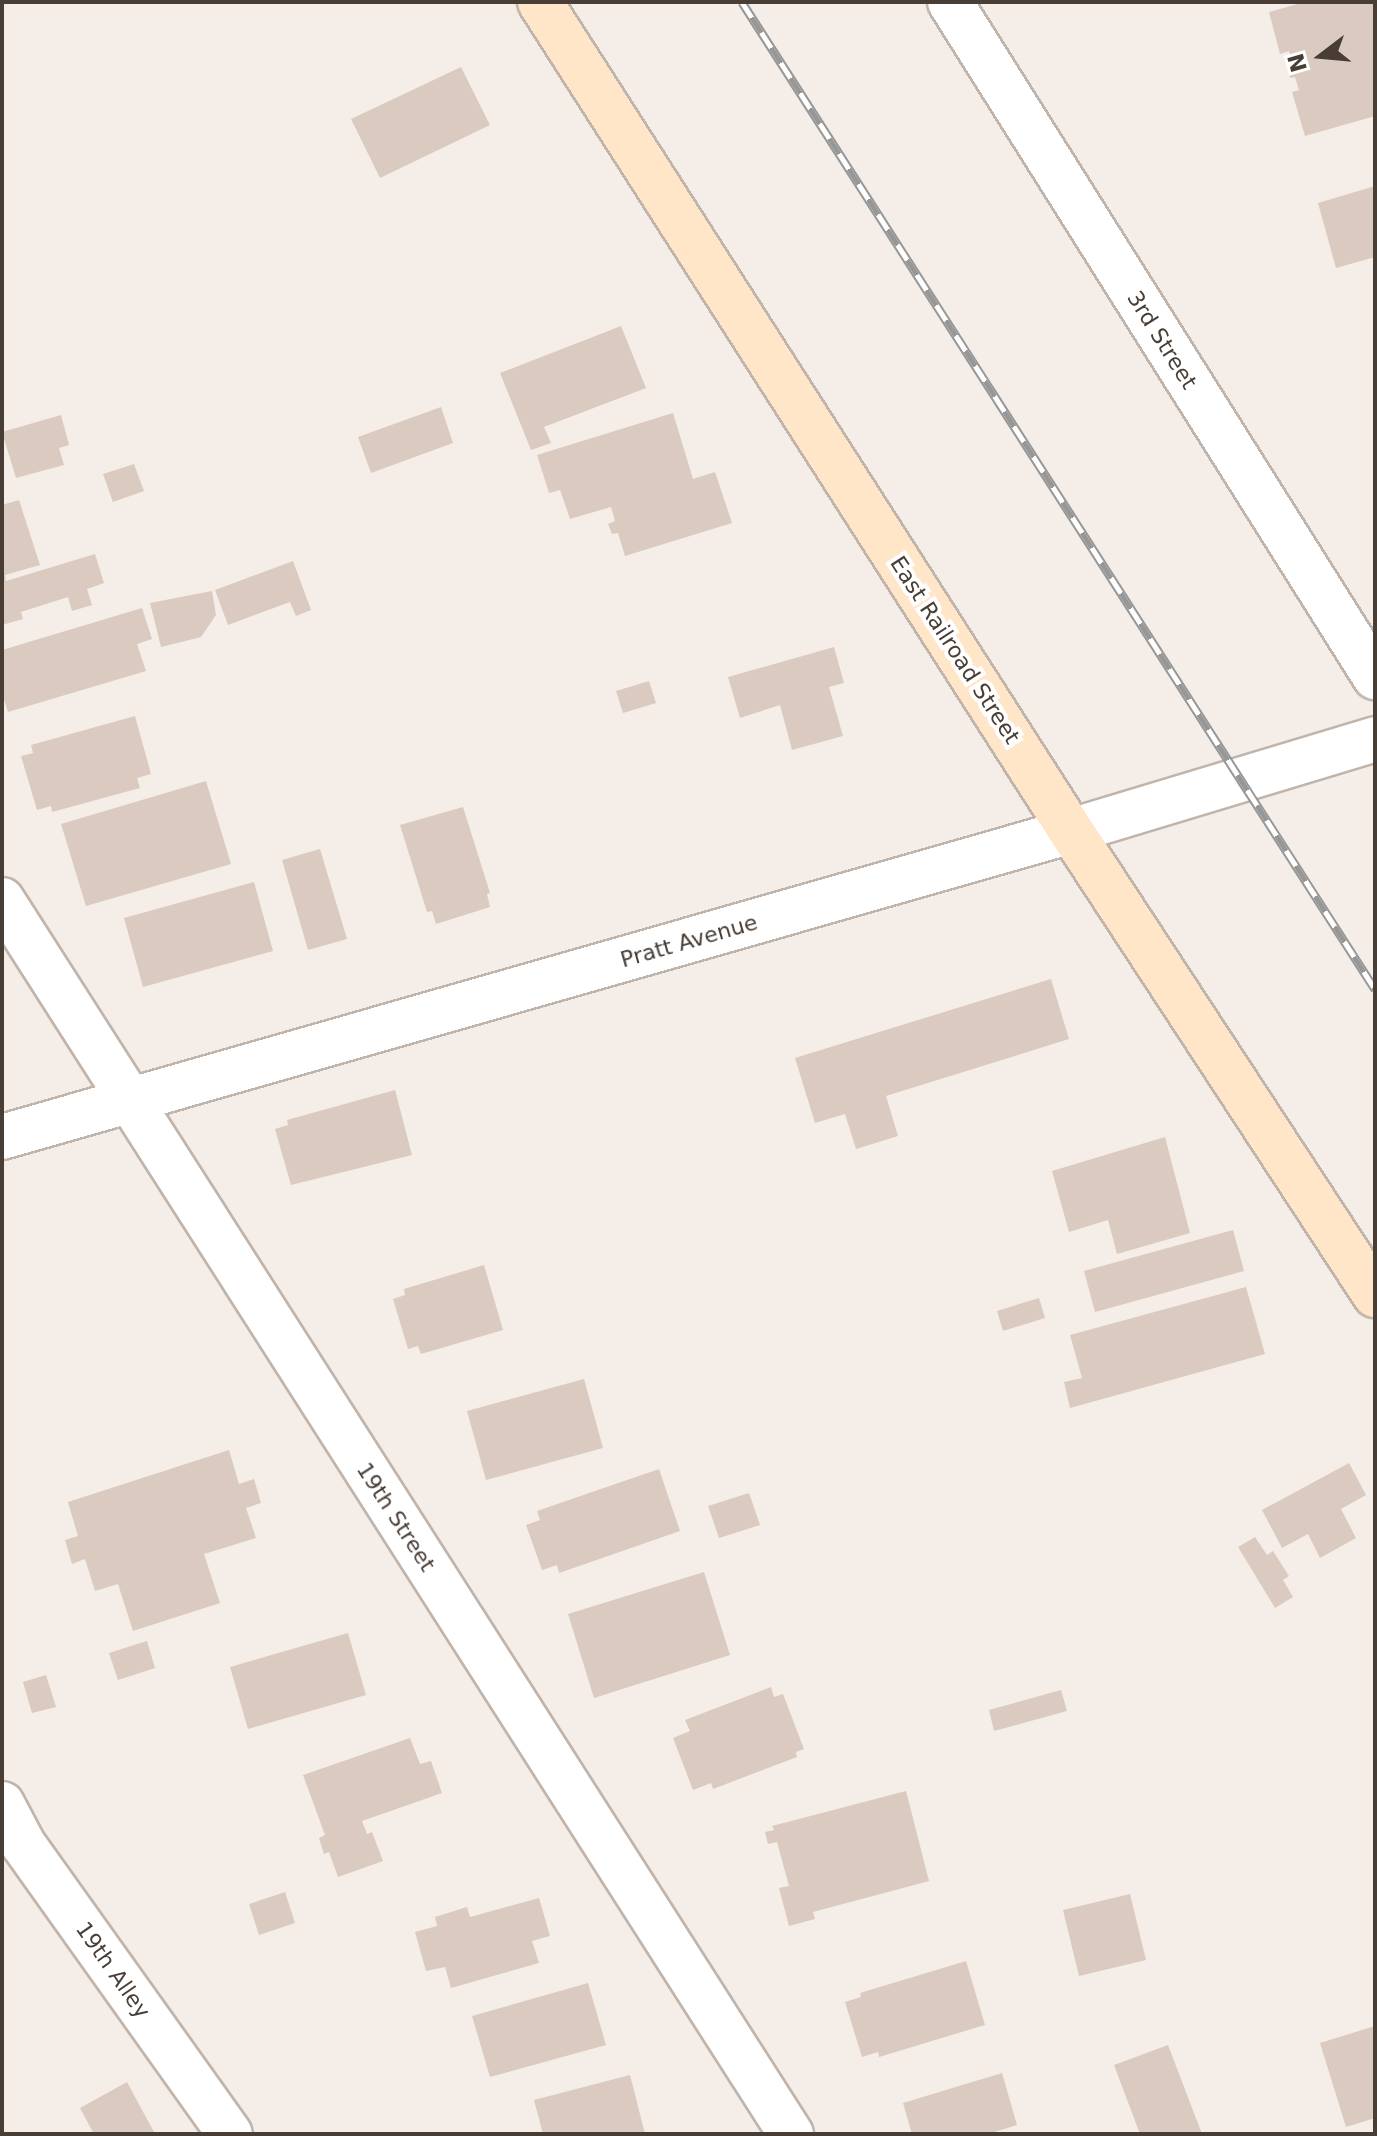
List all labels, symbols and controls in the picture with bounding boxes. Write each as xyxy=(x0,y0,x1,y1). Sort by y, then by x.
north arrow xyxy=(1281,16,1361,96)
text: N xyxy=(1283,50,1312,75)
street label: 3rd Street xyxy=(1122,286,1202,394)
street label: East Railroad Street xyxy=(884,551,1026,749)
street label: Pratt Avenue xyxy=(617,909,761,973)
street label: 19th Street xyxy=(351,1458,441,1576)
street label: 19th Alley xyxy=(70,1917,156,2023)

